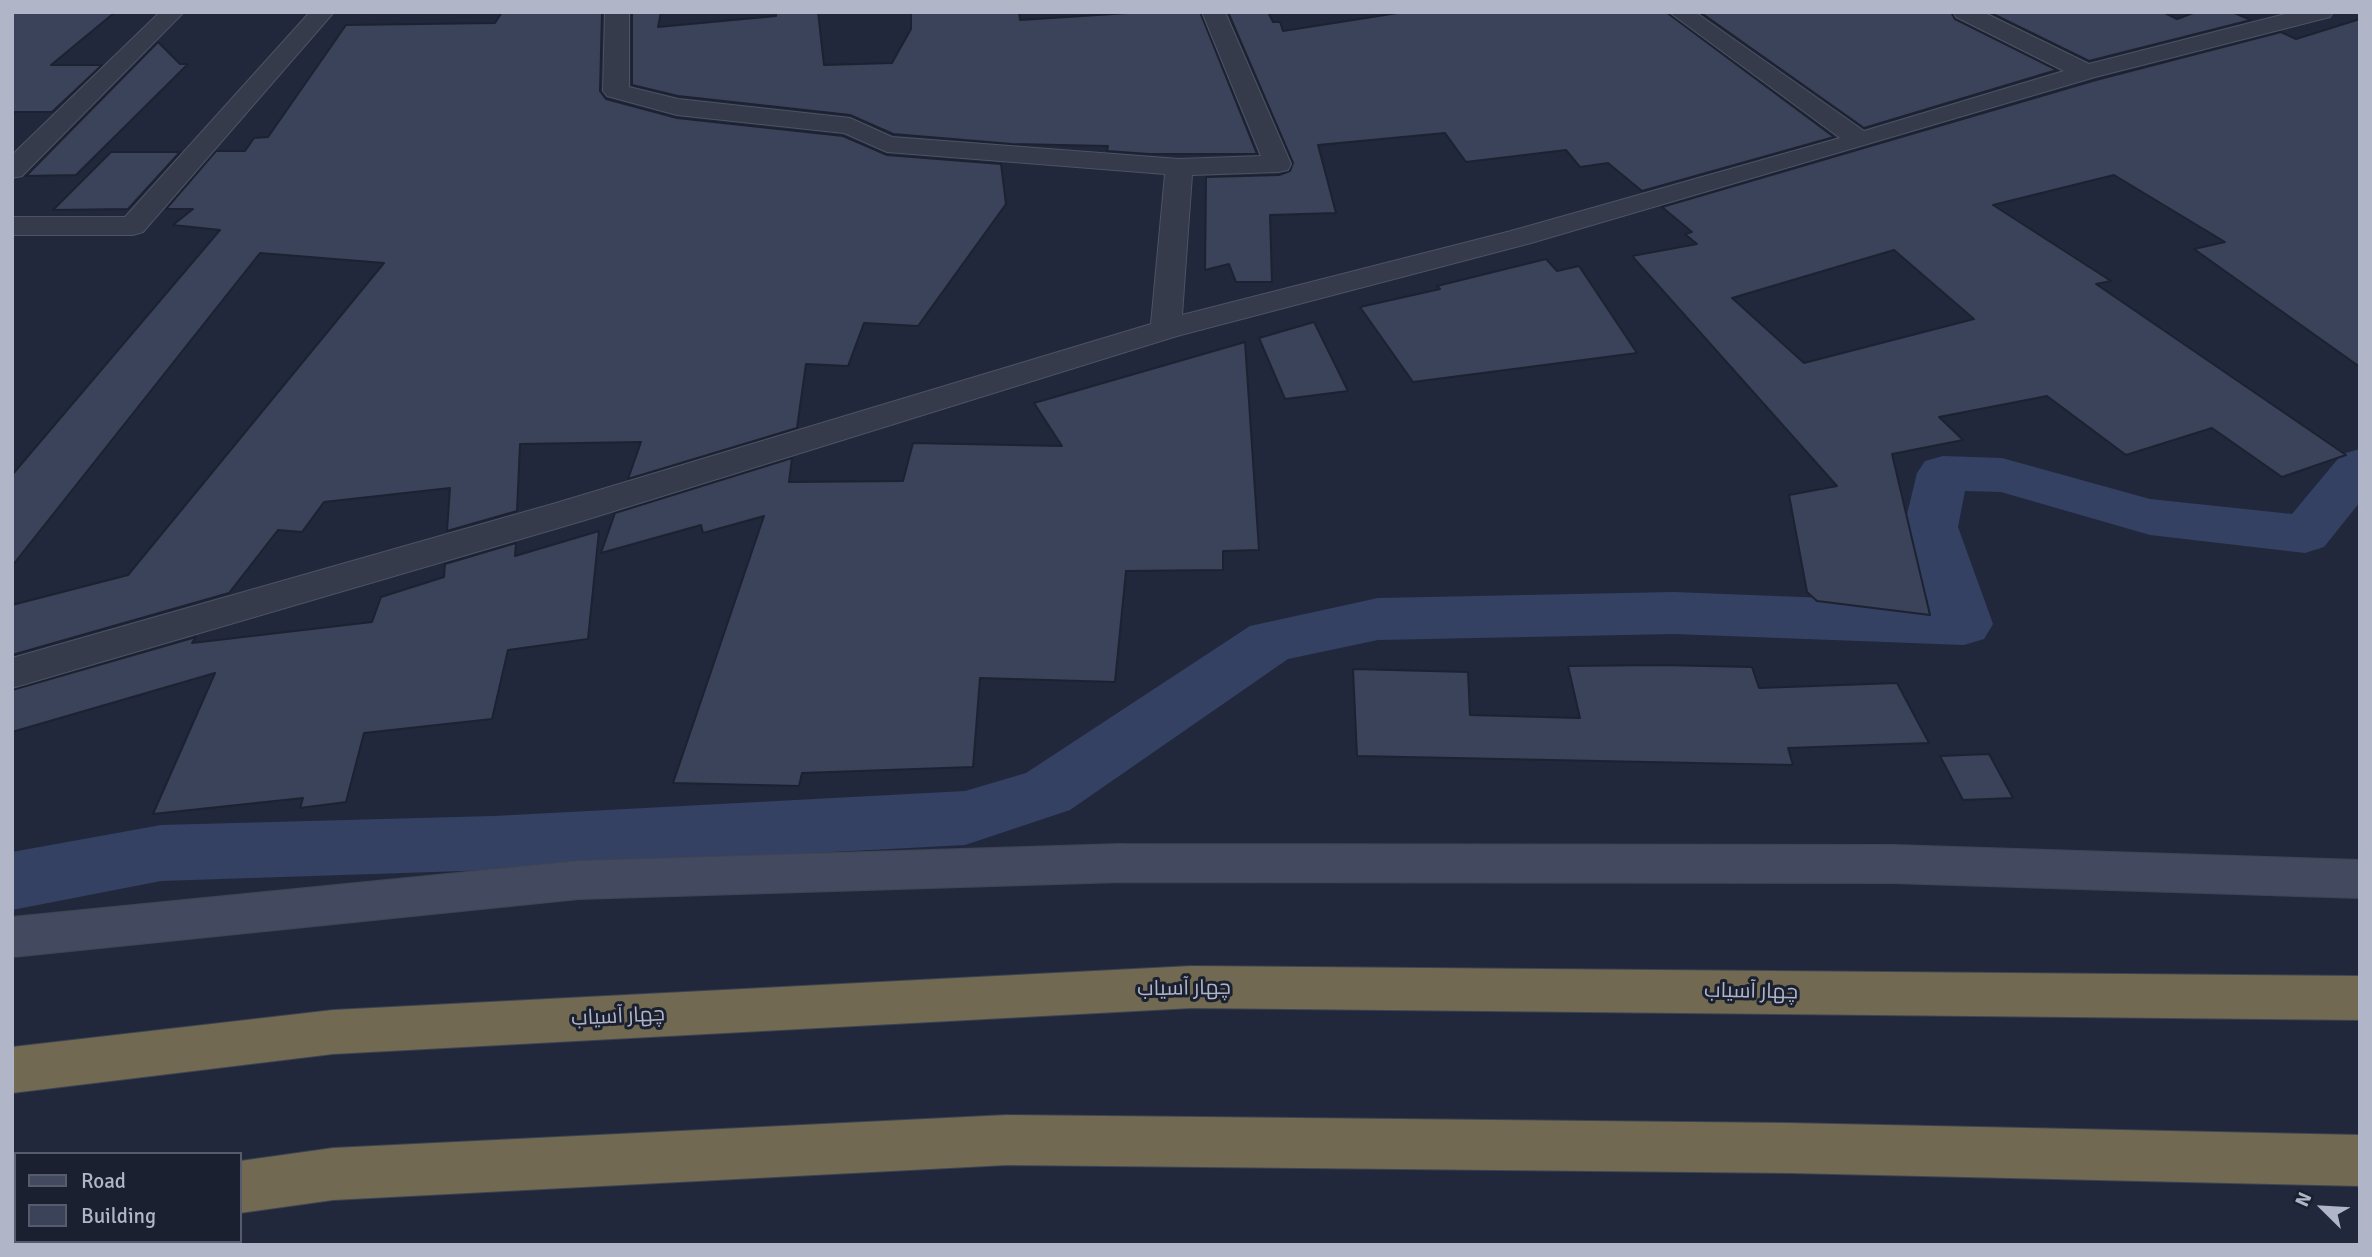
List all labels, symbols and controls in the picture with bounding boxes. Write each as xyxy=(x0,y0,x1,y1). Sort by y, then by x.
street label: چهار آسیاب xyxy=(1137,976,1231,1002)
street label: چهار آسیاب xyxy=(1704,979,1798,1005)
street label: چهار آسیاب xyxy=(570,1002,666,1032)
legend xyxy=(14,1152,242,1243)
text: Road xyxy=(81,1168,126,1194)
north arrow xyxy=(2288,1173,2358,1243)
text: N xyxy=(2290,1189,2317,1210)
text: Building xyxy=(81,1203,156,1229)

